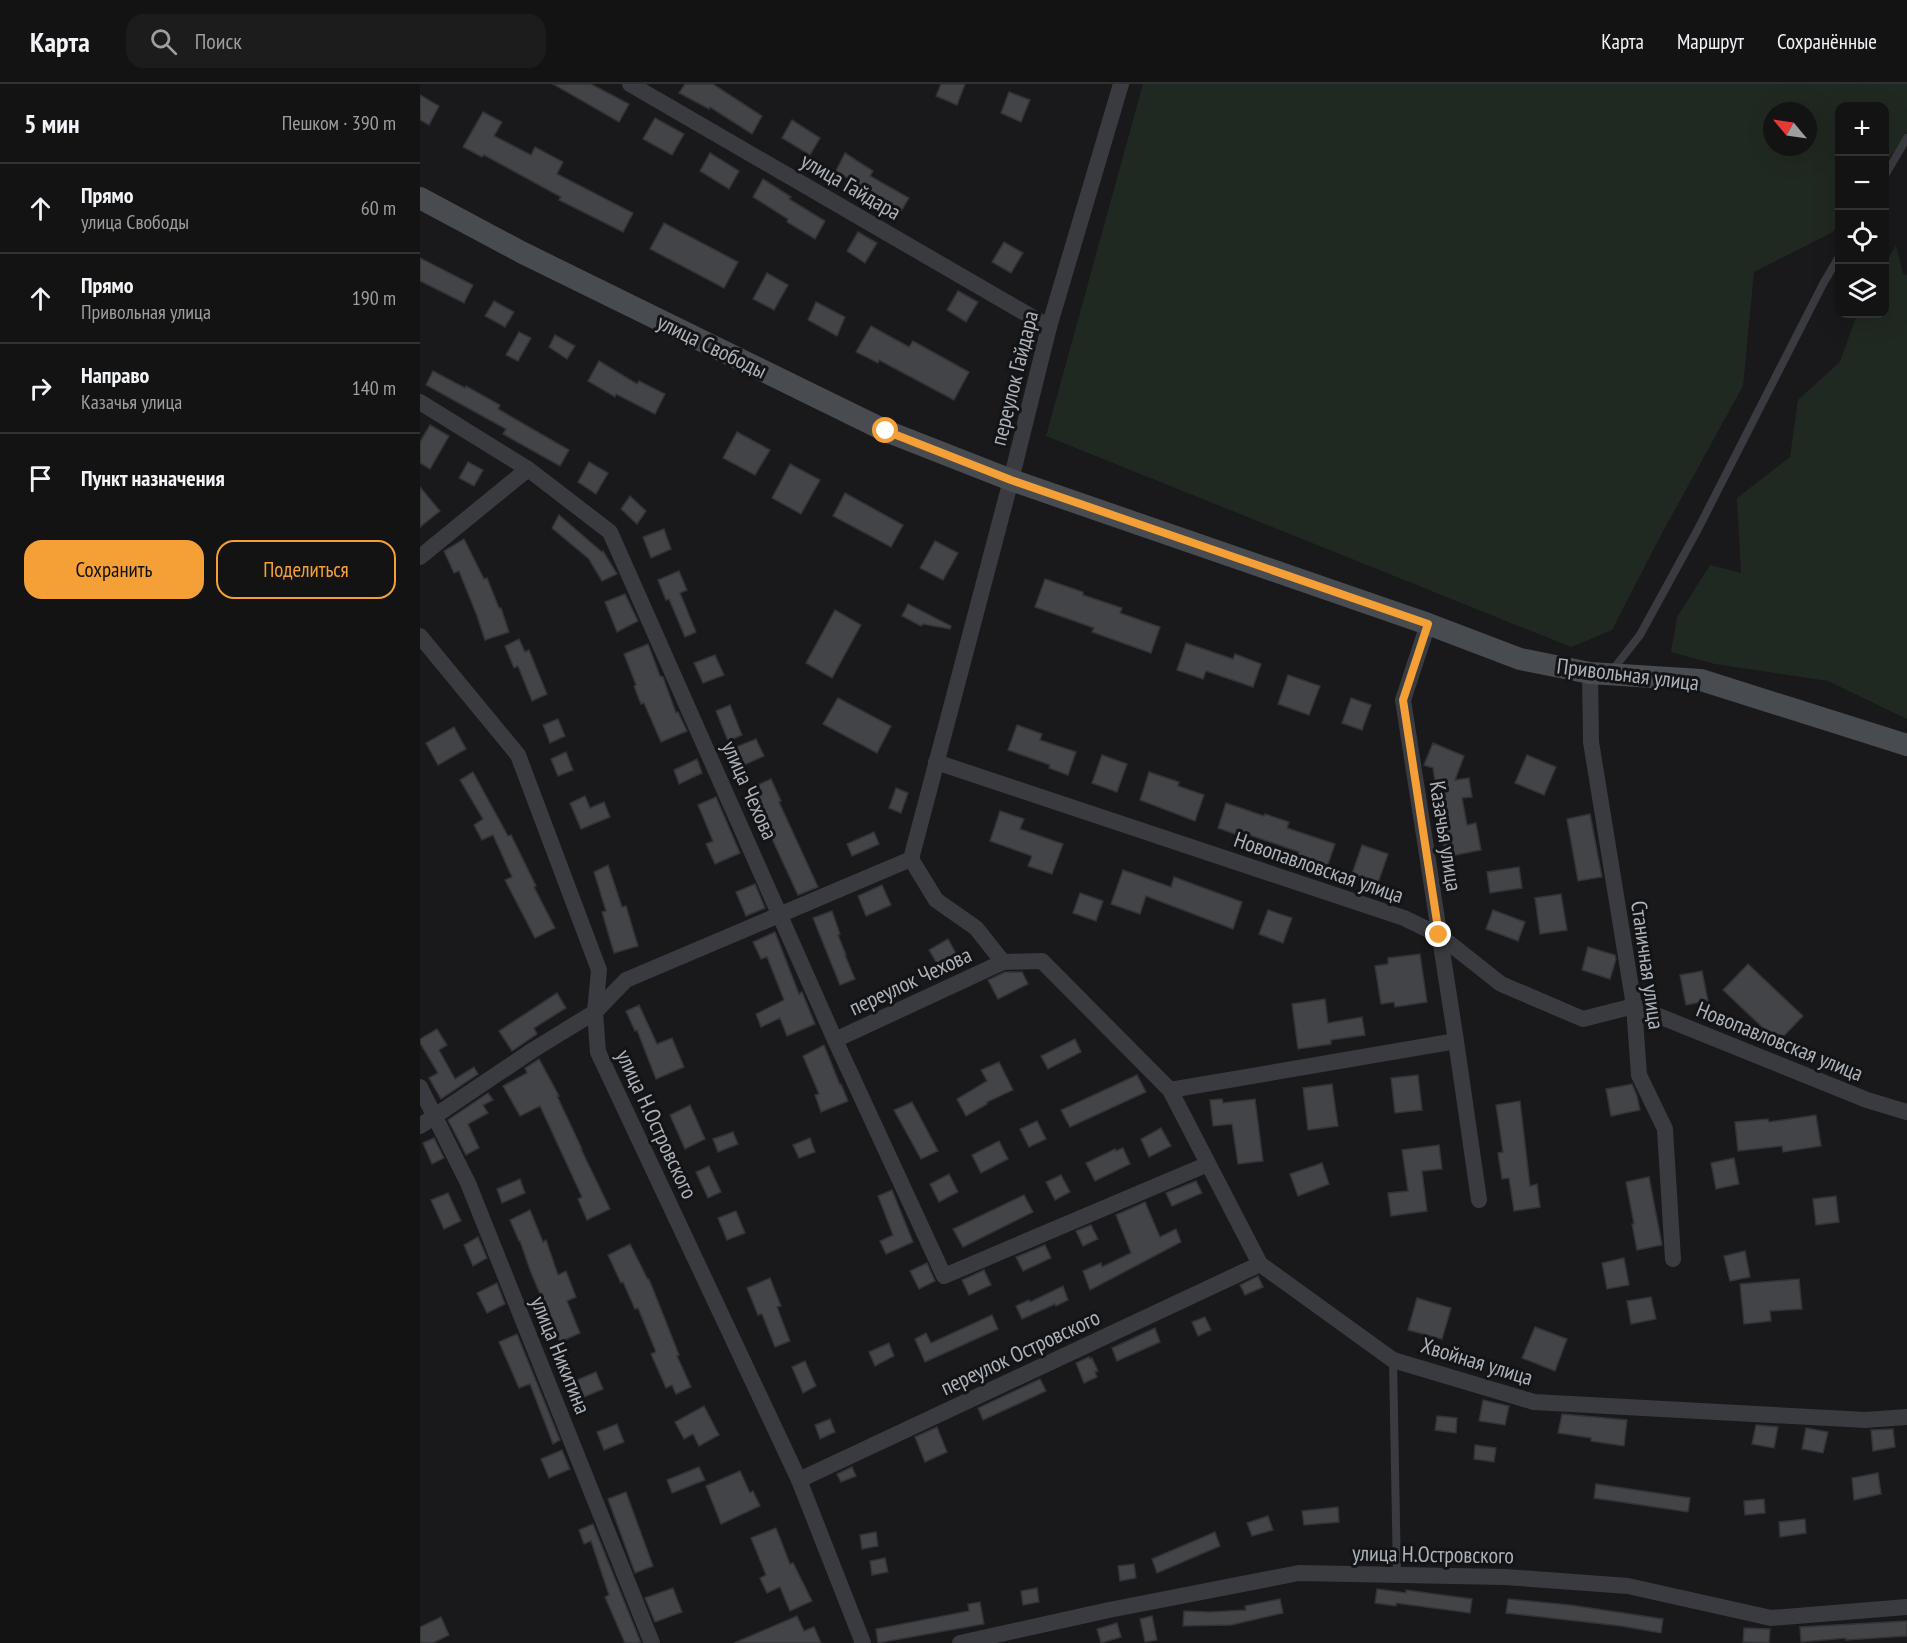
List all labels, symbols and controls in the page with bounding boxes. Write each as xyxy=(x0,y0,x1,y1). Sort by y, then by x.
search box xyxy=(126,14,546,68)
text: Карта xyxy=(30,23,90,60)
icon: search xyxy=(147,25,180,58)
text: Поиск xyxy=(195,27,242,55)
text: Карта xyxy=(1601,28,1644,55)
text: Маршрут xyxy=(1677,28,1744,55)
text: Сохранённые xyxy=(1777,28,1877,55)
north arrow xyxy=(1763,102,1817,156)
map controls xyxy=(1835,102,1889,318)
button: + xyxy=(1835,102,1889,156)
text: 5 мин xyxy=(24,107,79,140)
text: Пешком · 390 m xyxy=(282,110,396,136)
street label: улица Гайдара xyxy=(796,146,906,226)
button: − xyxy=(1835,156,1889,210)
text: Прямо xyxy=(81,181,134,209)
icon: ahead xyxy=(24,192,57,225)
text: 60 m xyxy=(361,195,396,221)
text: улица Свободы xyxy=(81,209,189,235)
button: locate xyxy=(1835,210,1889,264)
button: layers xyxy=(1835,264,1889,318)
text: Прямо xyxy=(81,271,134,299)
icon: ahead xyxy=(24,282,57,315)
text: 190 m xyxy=(352,285,396,311)
text: Привольная улица xyxy=(81,299,211,325)
street label: улица Свободы xyxy=(652,307,772,385)
street label: переулок Гайдара xyxy=(984,308,1044,448)
text: Направо xyxy=(81,361,149,389)
icon: right xyxy=(24,372,57,405)
text: 140 m xyxy=(352,375,396,401)
text: Казачья улица xyxy=(81,389,182,415)
route start xyxy=(872,417,898,443)
icon: arrive xyxy=(24,462,57,495)
text: Пункт назначения xyxy=(81,464,225,492)
button: Сохранить xyxy=(24,540,204,599)
button: Поделиться xyxy=(216,540,396,599)
street label: Привольная улица xyxy=(1555,651,1701,697)
street label: улица Чехова xyxy=(716,736,784,844)
street label: Казачья улица xyxy=(1423,779,1469,893)
street label: Новопавловская улица xyxy=(1231,825,1407,909)
street label: Станичная улица xyxy=(1625,899,1671,1031)
route end xyxy=(1425,921,1451,947)
street label: переулок Чехова xyxy=(844,940,976,1022)
street label: Новопавловская улица xyxy=(1692,995,1868,1087)
street label: улица Н.Островского xyxy=(610,1045,704,1203)
street label: улица Никитина xyxy=(525,1292,597,1418)
street label: переулок Островского xyxy=(936,1303,1104,1401)
street label: Хвойная улица xyxy=(1418,1331,1536,1391)
street label: улица Н.Островского xyxy=(1352,1539,1514,1569)

